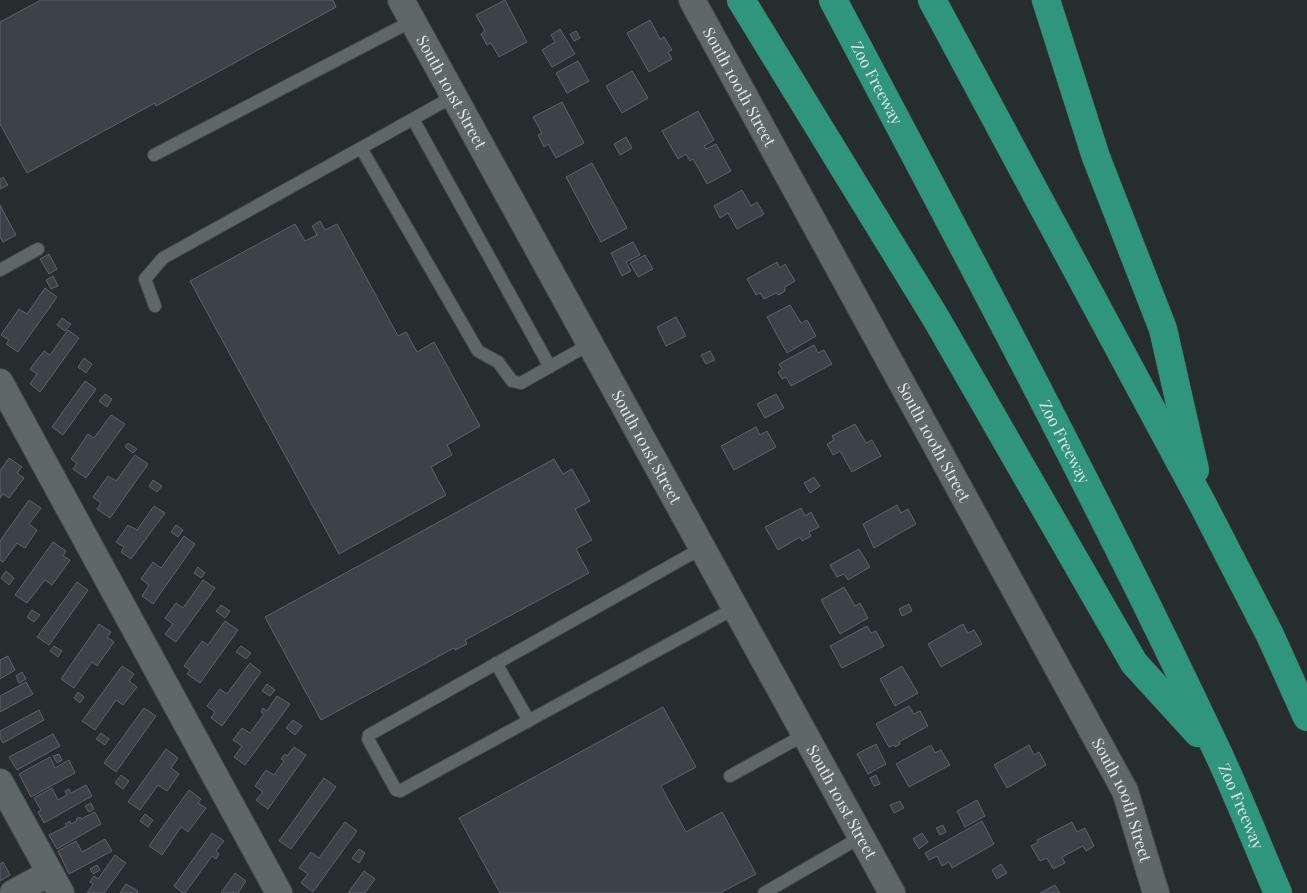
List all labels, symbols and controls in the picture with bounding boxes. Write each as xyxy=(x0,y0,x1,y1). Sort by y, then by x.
street label: South 100th Street xyxy=(699,23,781,150)
street label: South 101st Street xyxy=(412,31,492,153)
street label: Zoo Freeway xyxy=(847,38,908,128)
street label: South 100th Street xyxy=(893,378,976,506)
street label: South 101st Street xyxy=(607,386,687,508)
street label: Zoo Freeway xyxy=(1035,396,1095,487)
street label: South 100th Street xyxy=(1088,734,1157,865)
street label: South 101st Street xyxy=(803,741,882,862)
street label: Zoo Freeway xyxy=(1214,760,1269,852)

